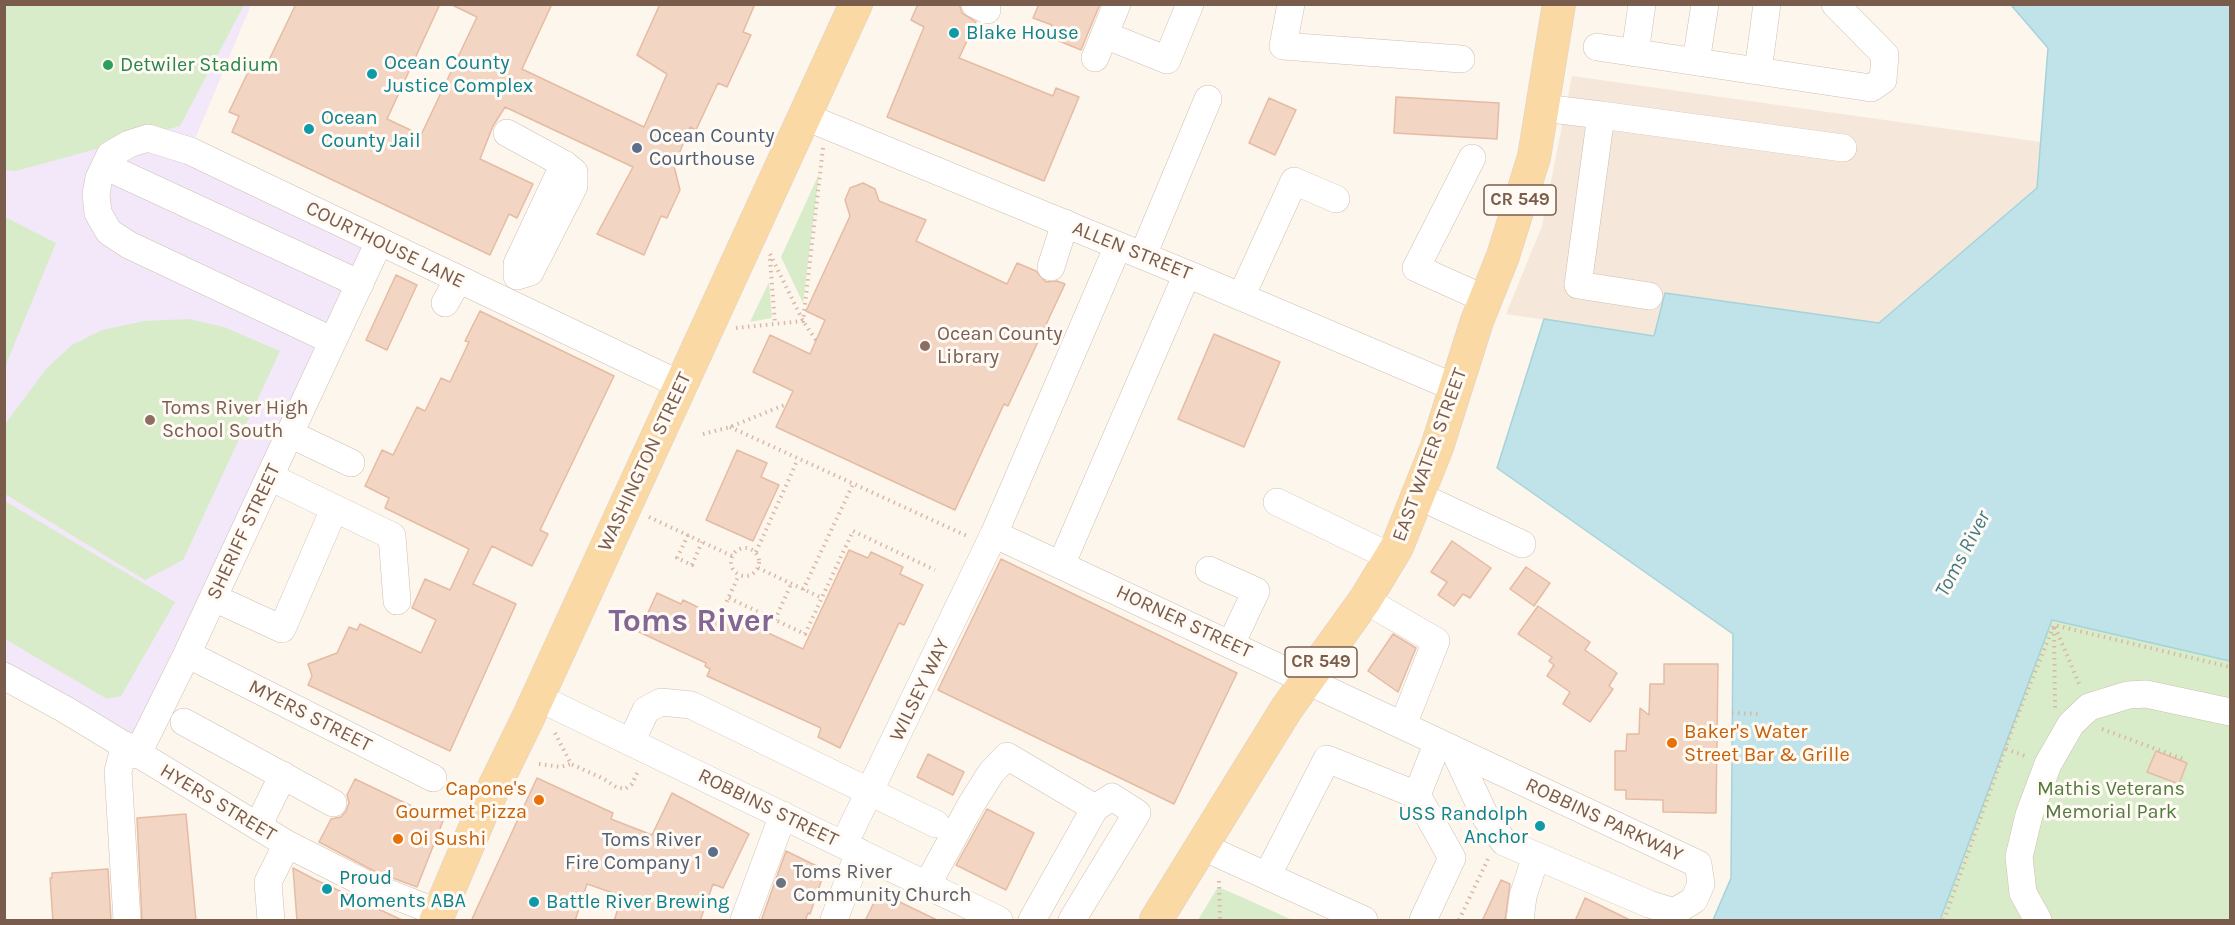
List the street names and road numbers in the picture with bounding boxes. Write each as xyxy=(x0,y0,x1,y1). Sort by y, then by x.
road number: CR 549 xyxy=(1484,185,1556,215)
street label: COURTHOUSE LANE xyxy=(302,196,468,294)
street label: ALLEN STREET xyxy=(1069,216,1195,286)
street label: EAST WATER STREET xyxy=(1388,365,1472,545)
street label: WASHINGTON STREET xyxy=(593,369,697,555)
street label: SHERIFF STREET xyxy=(202,460,286,604)
street label: HORNER STREET xyxy=(1112,580,1256,664)
street label: WILSEY WAY xyxy=(885,635,955,745)
road number: CR 549 xyxy=(1285,647,1357,677)
street label: MYERS STREET xyxy=(244,675,376,757)
street label: HYERS STREET xyxy=(155,759,281,847)
street label: ROBBINS STREET xyxy=(694,764,842,852)
street label: ROBBINS PARKWAY xyxy=(1521,773,1687,867)

